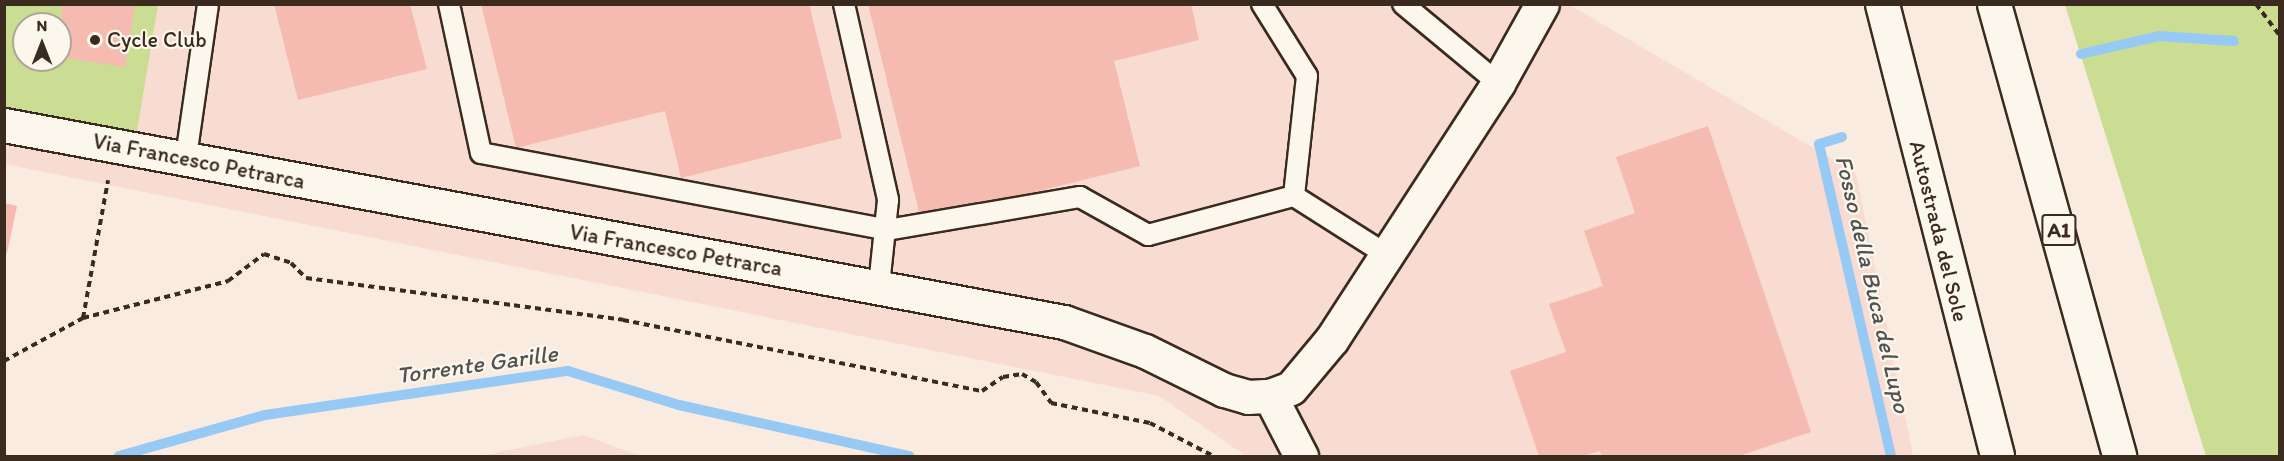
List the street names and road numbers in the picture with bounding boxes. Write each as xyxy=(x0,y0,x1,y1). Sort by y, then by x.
street label: Via Francesco Petrarca xyxy=(91,128,307,194)
street label: Autostrada del Sole xyxy=(1904,138,1974,324)
road number: A1 xyxy=(2041,212,2077,248)
street label: Via Francesco Petrarca xyxy=(568,218,784,282)

